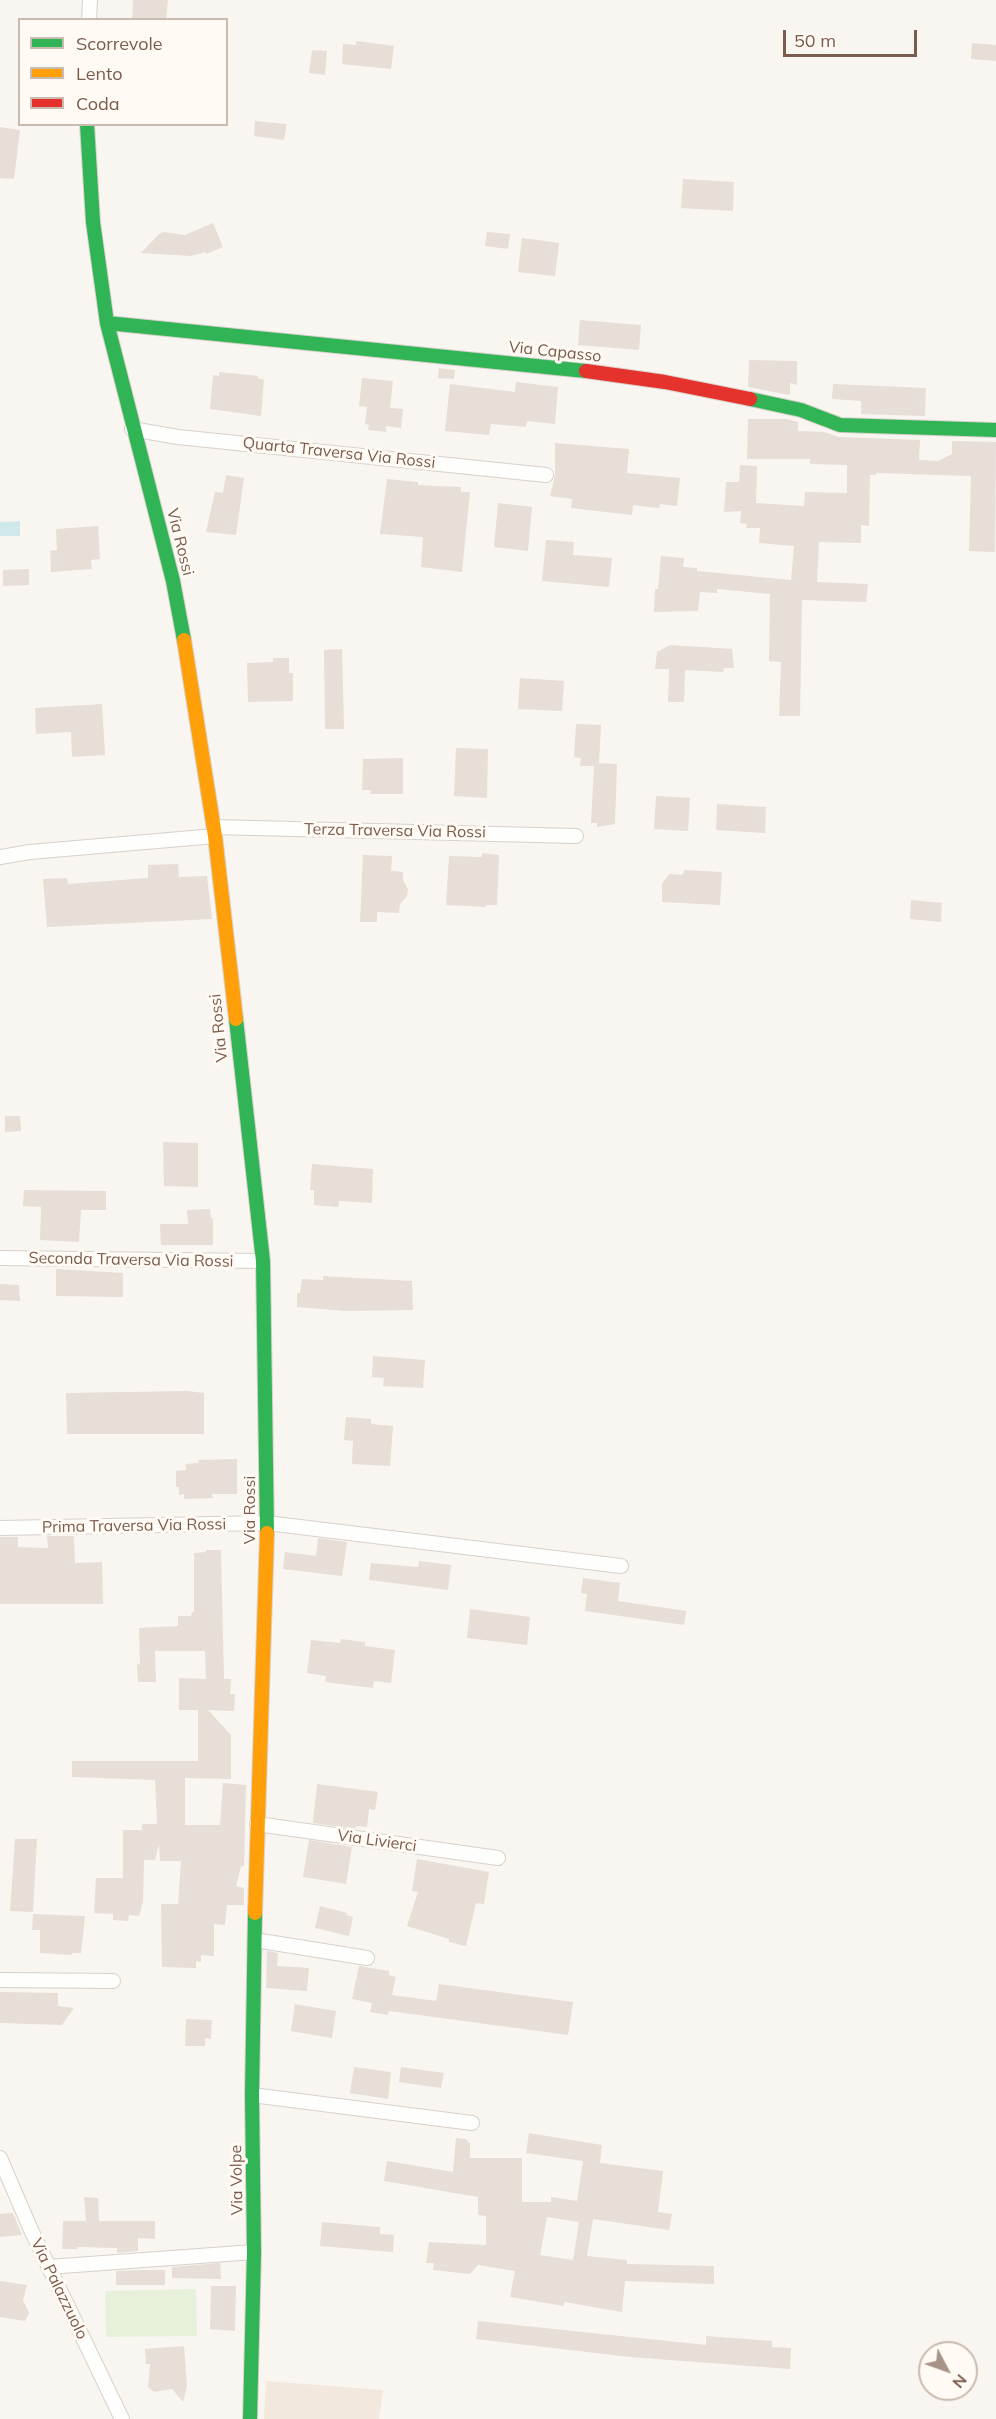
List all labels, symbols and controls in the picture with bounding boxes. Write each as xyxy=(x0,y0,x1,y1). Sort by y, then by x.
legend xyxy=(18,18,228,126)
scale bar xyxy=(786,18,920,56)
text: 50 m xyxy=(794,29,836,52)
text: Scorrevole xyxy=(76,32,163,55)
text: Lento xyxy=(76,62,123,85)
text: Coda xyxy=(76,92,120,115)
street label: Via Capasso xyxy=(508,338,602,366)
street label: Quarta Traversa Via Rossi xyxy=(242,433,436,473)
street label: Via Rossi xyxy=(162,506,198,578)
street label: Terza Traversa Via Rossi xyxy=(304,820,486,842)
street label: Via Rossi xyxy=(206,993,232,1063)
street label: Seconda Traversa Via Rossi xyxy=(28,1249,234,1271)
street label: Via Rossi xyxy=(240,1476,260,1544)
street label: Prima Traversa Via Rossi xyxy=(42,1515,226,1537)
street label: Via Livierci xyxy=(336,1826,418,1856)
street label: Via Volpe xyxy=(227,2145,247,2215)
street label: Via Palazzuolo xyxy=(26,2235,92,2343)
north arrow xyxy=(918,2341,978,2401)
text: N xyxy=(949,2370,972,2393)

